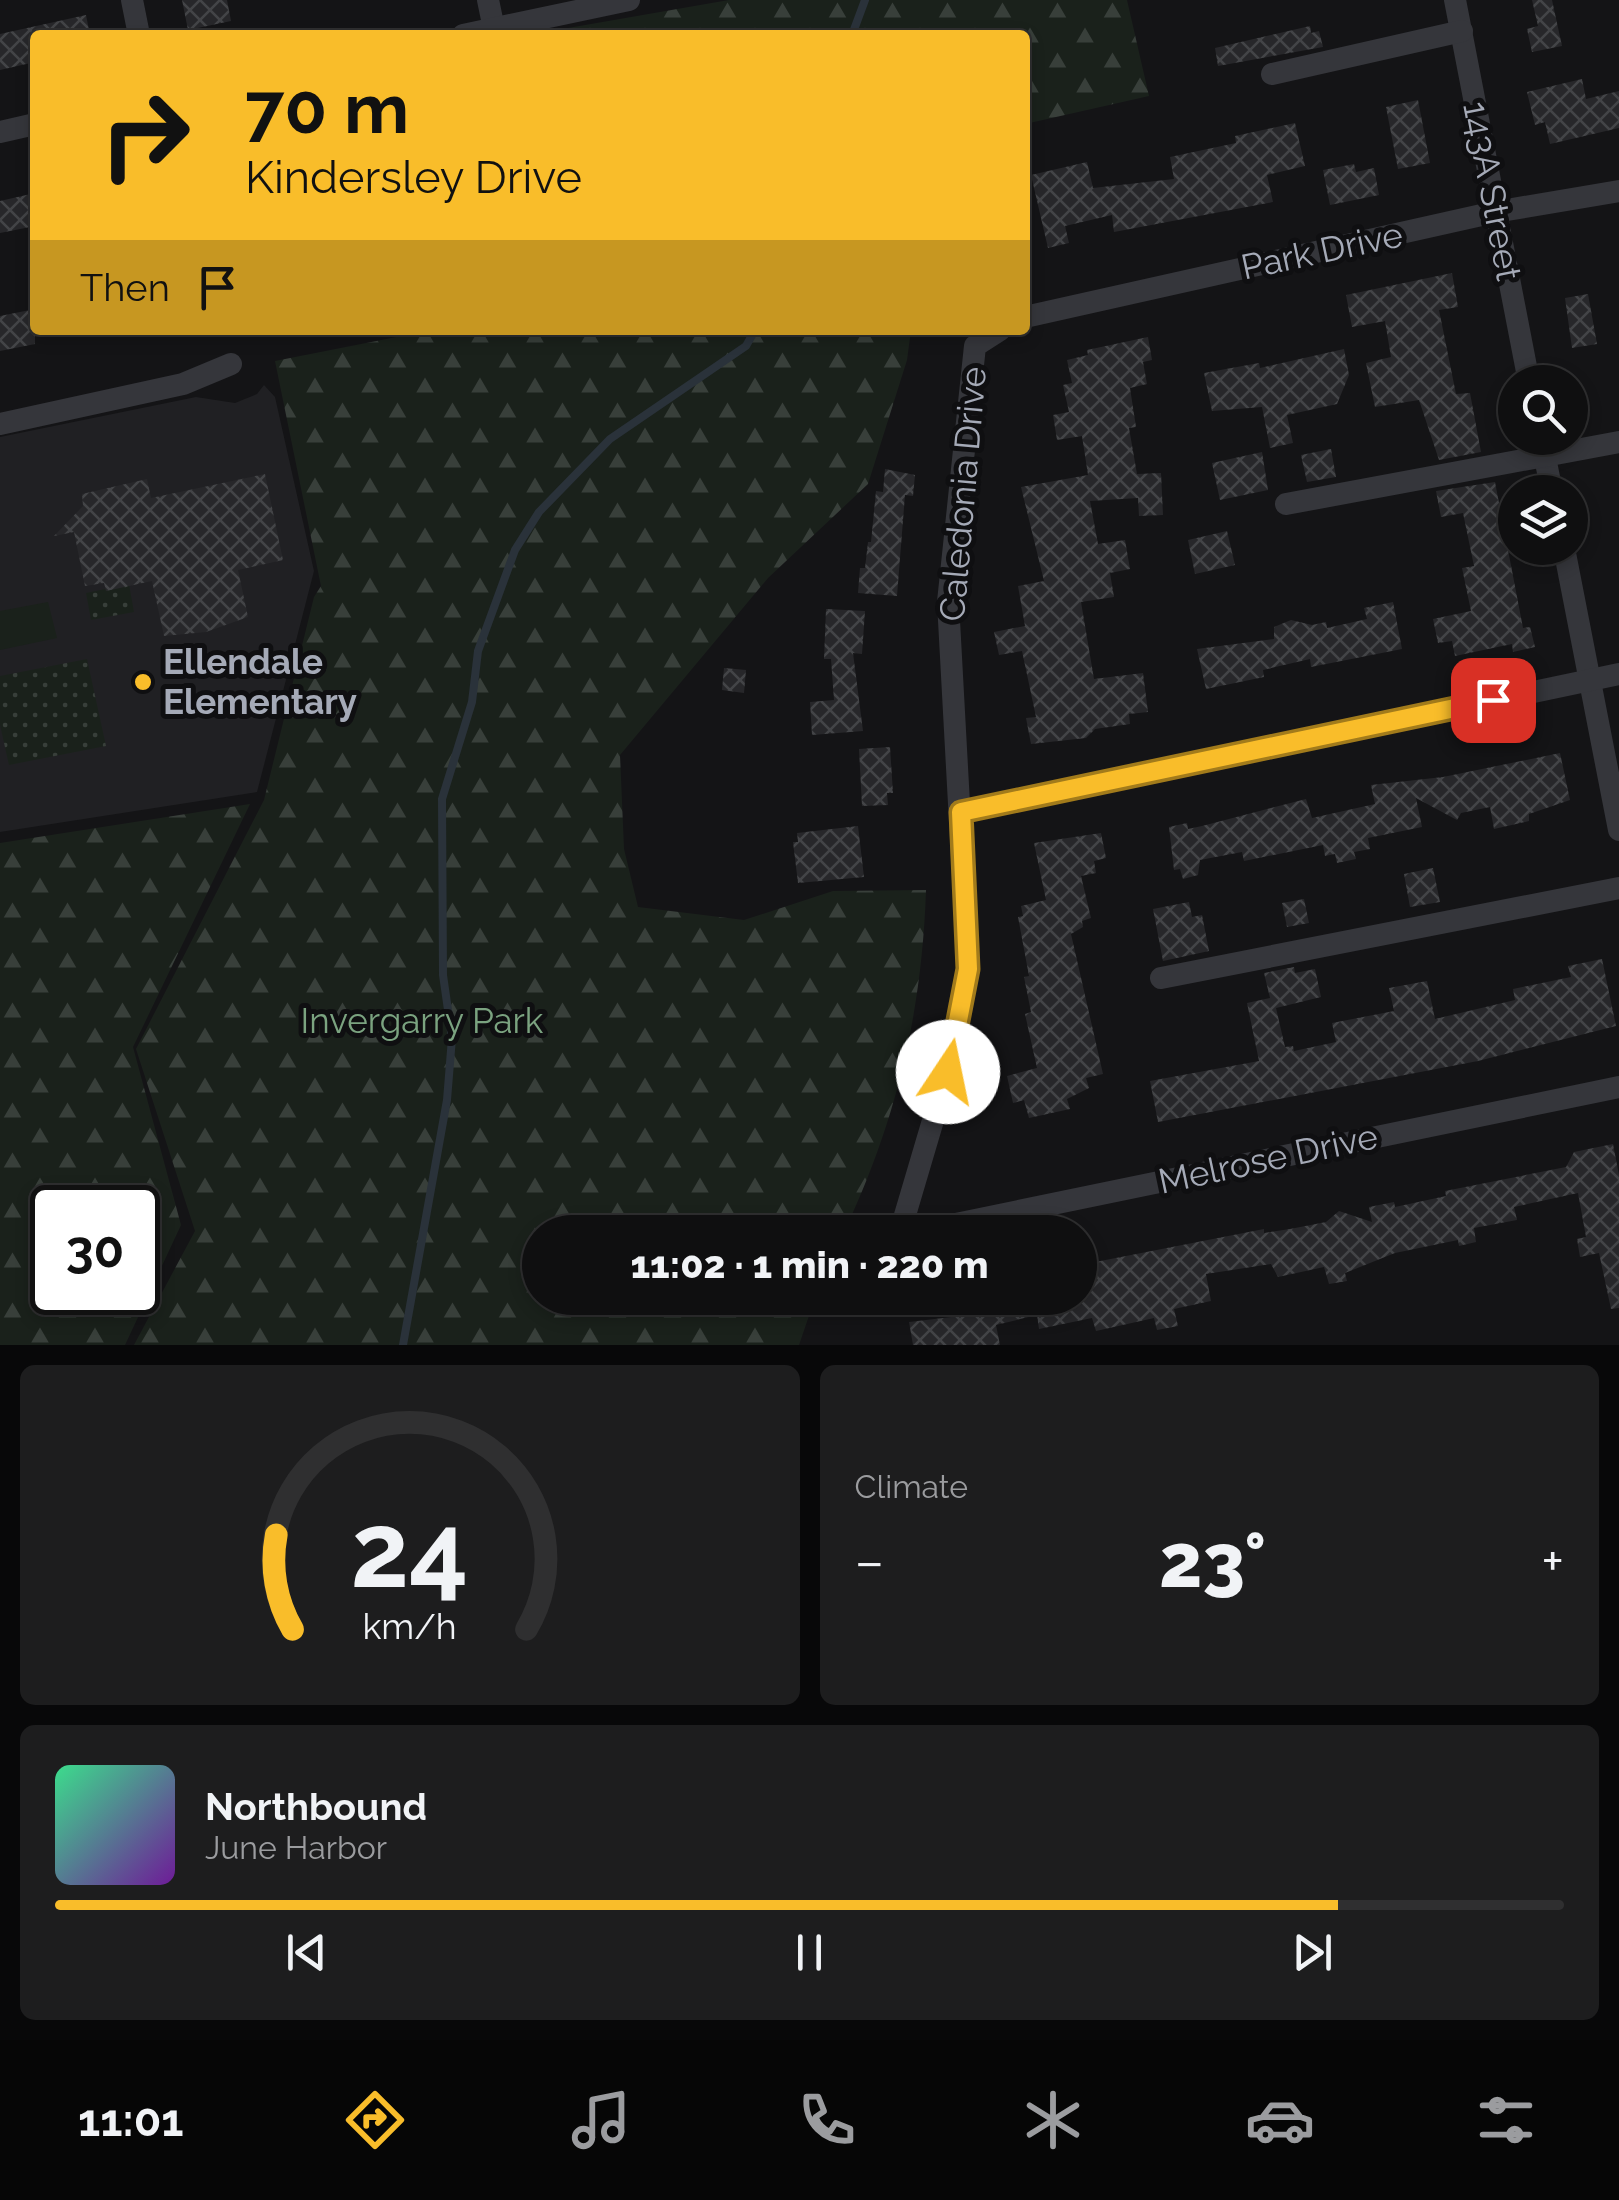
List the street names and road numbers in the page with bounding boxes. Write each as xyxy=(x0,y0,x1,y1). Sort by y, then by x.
street label: 143A Street xyxy=(1455,98,1530,284)
street label: Park Drive xyxy=(1237,213,1406,288)
street label: Caledonia Drive xyxy=(931,365,994,623)
street label: Melrose Drive xyxy=(1155,1115,1381,1202)

